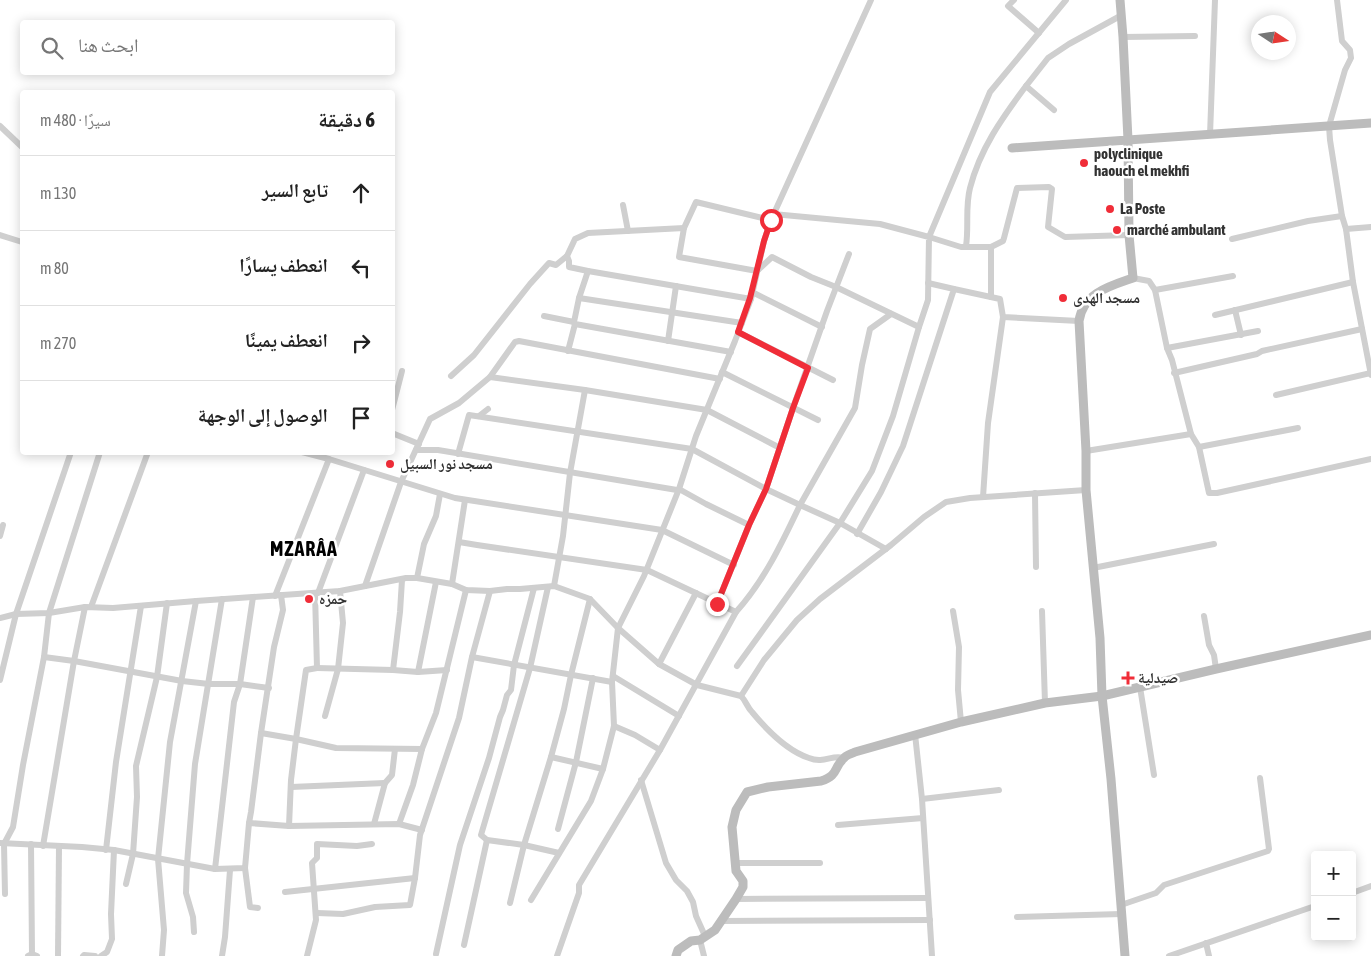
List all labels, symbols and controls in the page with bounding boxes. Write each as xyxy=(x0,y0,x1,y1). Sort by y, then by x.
north arrow xyxy=(1251,15,1296,60)
search box xyxy=(20,20,395,75)
icon: search xyxy=(38,34,66,62)
text: ابحث هنا xyxy=(78,34,139,56)
text: 6 دقيقة xyxy=(318,107,375,131)
text: سيرًا · 480 m xyxy=(40,111,111,129)
place label: polyclinique haouch el mekhfi xyxy=(1094,145,1189,179)
marker: polyclinique haouch el mekhfi xyxy=(1078,157,1090,169)
text: تابع السير xyxy=(262,179,328,201)
icon: ahead xyxy=(347,179,375,207)
text: 130 m xyxy=(40,184,76,202)
place label: La Poste xyxy=(1120,200,1166,217)
marker: La Poste xyxy=(1104,203,1116,215)
route start xyxy=(760,209,783,232)
place label: marché ambulant xyxy=(1127,221,1226,238)
marker: marché ambulant xyxy=(1111,224,1123,236)
text: انعطف يسارًا xyxy=(239,254,328,276)
icon: left xyxy=(347,254,375,282)
text: 80 m xyxy=(40,259,69,277)
place label: مسجد الهدى xyxy=(1073,289,1140,307)
marker: مسجد الهدى xyxy=(1057,292,1069,304)
text: انعطف يمينًا xyxy=(245,329,328,351)
icon: right xyxy=(347,329,375,357)
text: 270 m xyxy=(40,334,76,352)
text: الوصول إلى الوجهة xyxy=(198,404,328,426)
icon: arrive xyxy=(347,404,375,432)
place label: مسجد نور السبيل xyxy=(400,455,493,473)
marker: مسجد نور السبيل xyxy=(384,458,396,470)
district label: MZARÂA xyxy=(270,537,338,560)
place label: حمزه xyxy=(319,590,347,607)
marker: حمزه xyxy=(303,593,315,605)
route end xyxy=(706,593,729,616)
place label: صيدلية xyxy=(1138,669,1178,686)
marker: صيدلية xyxy=(1122,672,1134,684)
map controls xyxy=(1311,851,1356,941)
button: + xyxy=(1311,851,1356,896)
button: − xyxy=(1311,896,1356,941)

